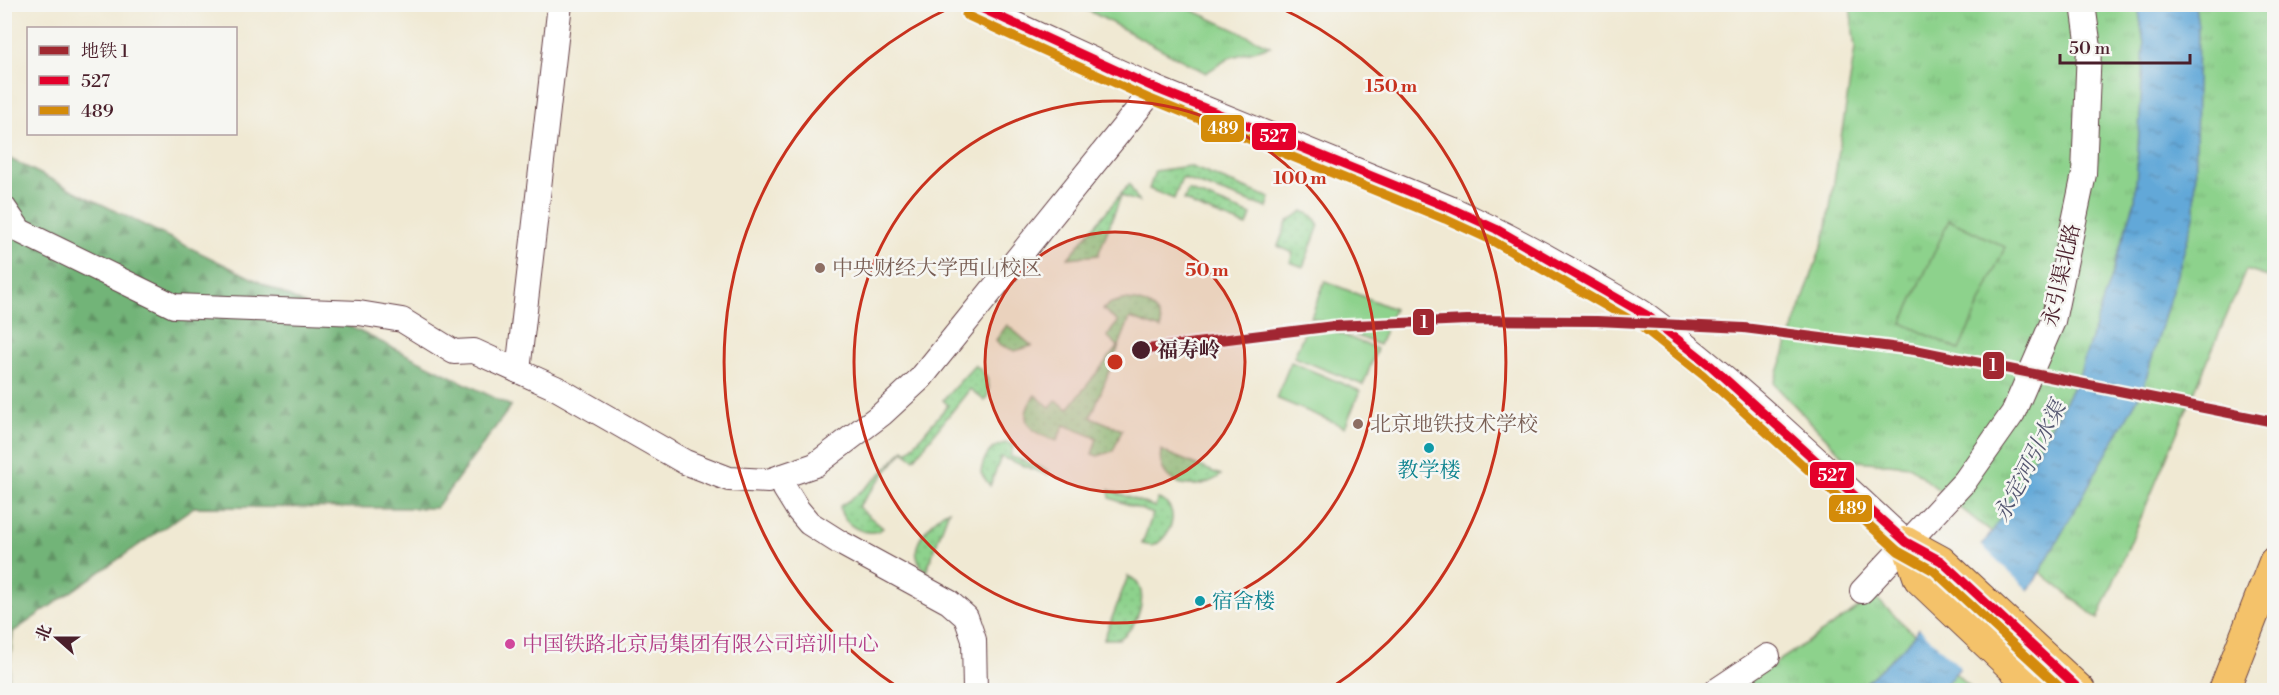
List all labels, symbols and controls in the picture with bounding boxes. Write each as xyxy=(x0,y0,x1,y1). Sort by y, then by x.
legend xyxy=(27,27,237,135)
scale bar xyxy=(2060,27,2190,65)
text: 50 m xyxy=(2069,37,2111,60)
text: 地铁 1 xyxy=(81,40,129,63)
text: 527 xyxy=(81,70,110,93)
text: 150 m xyxy=(1365,75,1418,98)
text: 489 xyxy=(81,100,114,123)
line badge: 489 xyxy=(1200,114,1245,143)
text: 489 xyxy=(1208,119,1239,139)
line badge: 527 xyxy=(1251,122,1297,151)
text: 527 xyxy=(1259,127,1289,147)
text: 100 m xyxy=(1273,167,1327,190)
street label: 永引渠北路 xyxy=(2037,221,2086,329)
place label: 中央财经大学西山校区 xyxy=(832,256,1042,282)
text: 50 m xyxy=(1185,259,1229,282)
marker: 中央财经大学西山校区 xyxy=(813,261,827,275)
line badge: 1 xyxy=(1412,308,1435,336)
text: 1 xyxy=(1420,313,1428,333)
place label: 福寿岭 xyxy=(1157,338,1220,364)
marker: 福寿岭 xyxy=(1130,339,1152,361)
line badge: 1 xyxy=(1982,351,2005,380)
centre of rings xyxy=(1105,352,1125,372)
text: 1 xyxy=(1989,356,1997,376)
water label: 永定河引水渠 xyxy=(1988,394,2074,527)
place label: 北京地铁技术学校 xyxy=(1370,412,1538,438)
marker: 北京地铁技术学校 xyxy=(1351,417,1365,431)
marker: 教学楼 xyxy=(1422,441,1436,455)
place label: 教学楼 xyxy=(1398,458,1461,484)
line badge: 527 xyxy=(1809,461,1855,489)
text: 527 xyxy=(1817,466,1847,486)
line badge: 489 xyxy=(1828,494,1873,523)
text: 489 xyxy=(1836,499,1867,519)
place label: 宿舍楼 xyxy=(1212,589,1275,615)
marker: 宿舍楼 xyxy=(1193,594,1207,608)
north arrow xyxy=(27,608,87,668)
text: 北 xyxy=(32,622,56,644)
place label: 中国铁路北京局集团有限公司培训中心 xyxy=(522,632,879,658)
marker: 中国铁路北京局集团有限公司培训中心 xyxy=(503,637,517,651)

